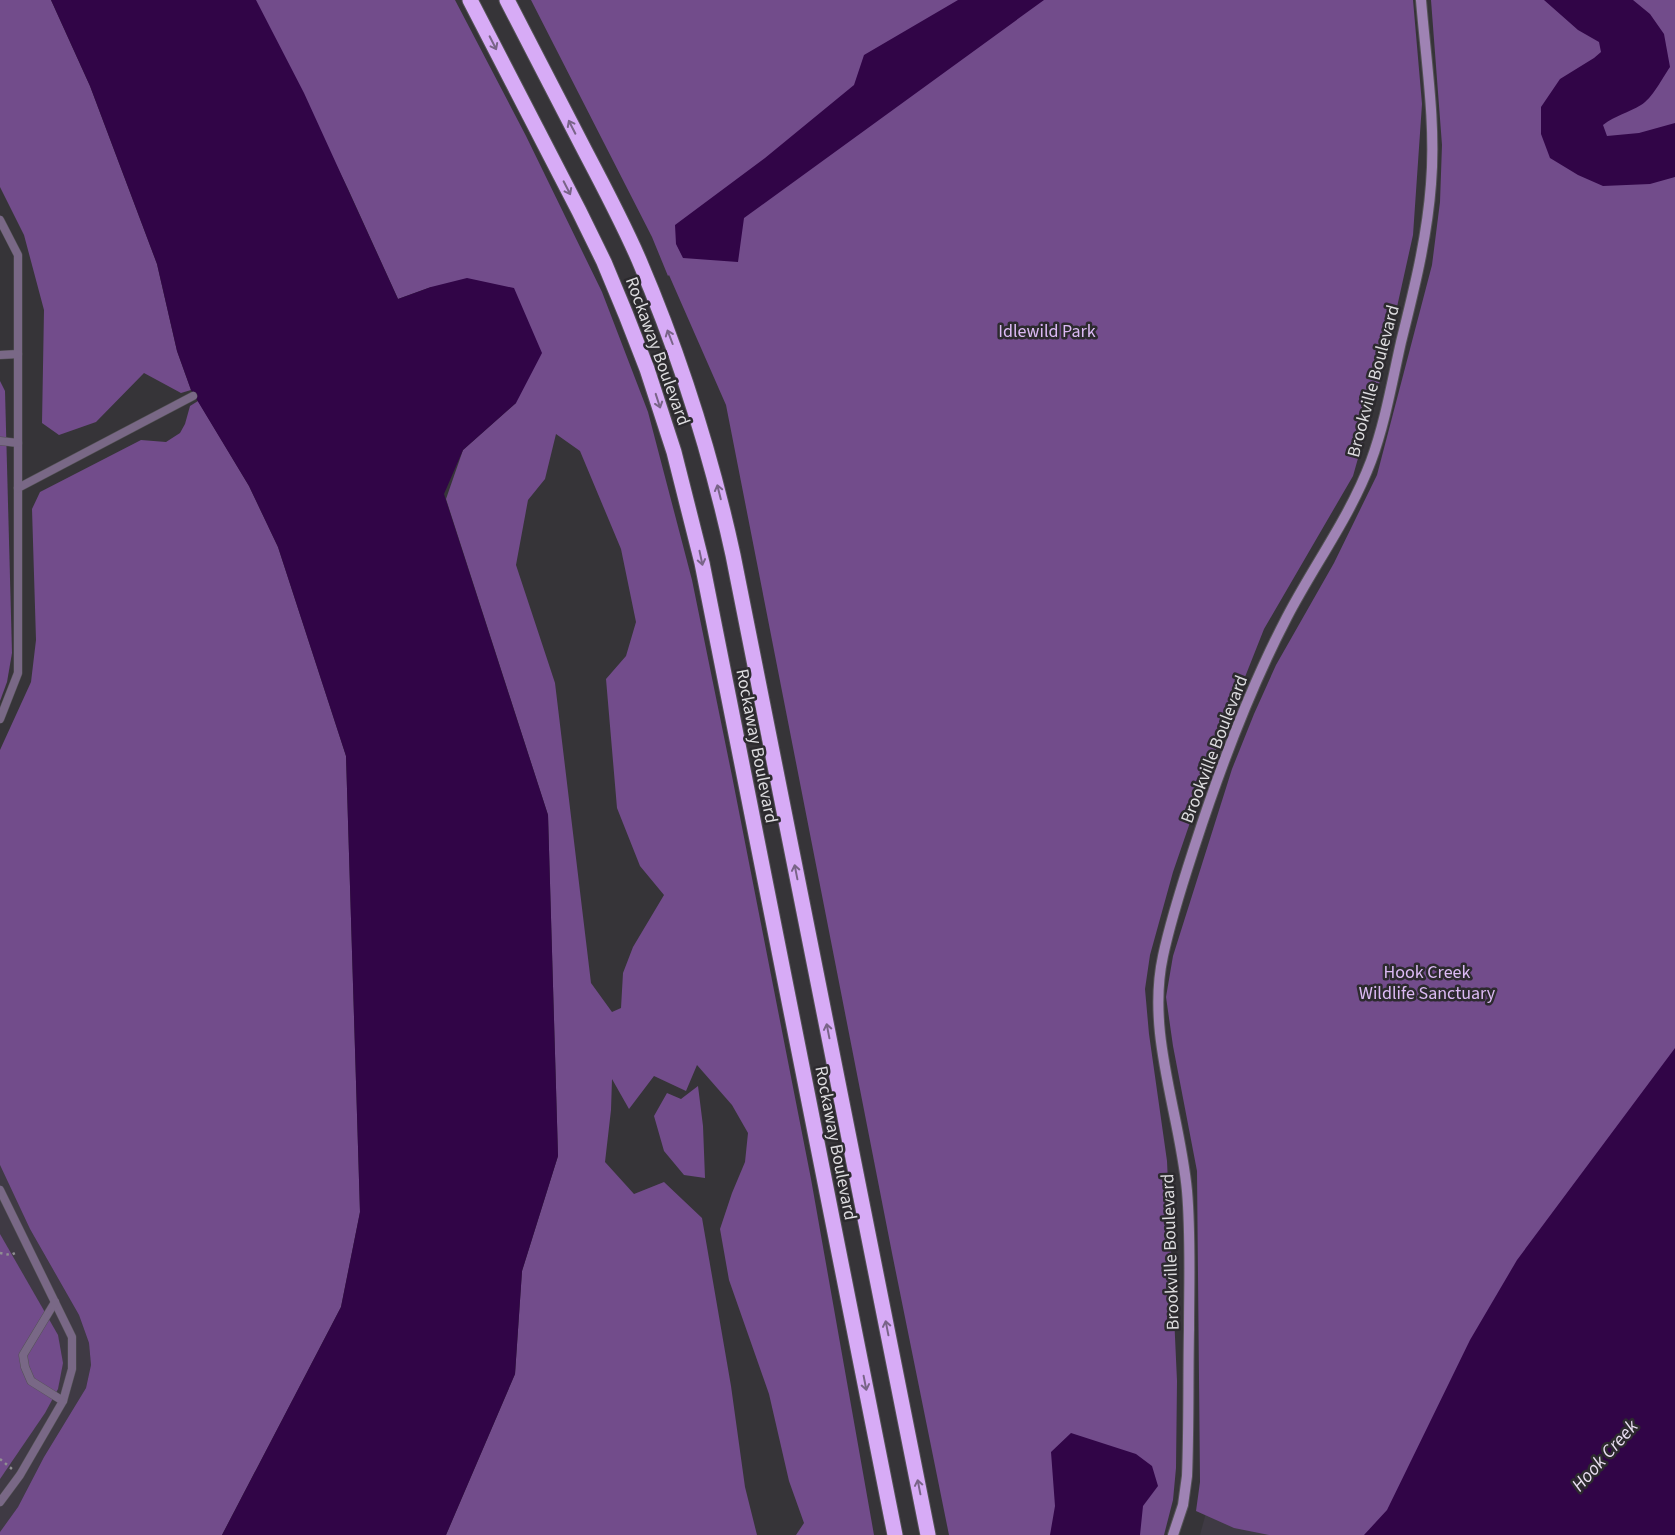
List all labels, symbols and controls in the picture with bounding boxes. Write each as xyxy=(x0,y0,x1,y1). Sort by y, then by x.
one-way arrow xyxy=(488,36,498,51)
one-way arrow xyxy=(567,119,577,134)
one-way arrow xyxy=(563,180,572,195)
street label: Rockaway Boulevard xyxy=(619,273,696,429)
street label: Brookville Boulevard xyxy=(1341,302,1406,460)
park label: Idlewild Park xyxy=(998,319,1096,344)
one-way arrow xyxy=(665,330,674,346)
one-way arrow xyxy=(654,393,664,409)
one-way arrow xyxy=(714,485,723,501)
one-way arrow xyxy=(696,550,706,566)
street label: Rockaway Boulevard xyxy=(729,667,784,825)
street label: Brookville Boulevard xyxy=(1175,672,1254,827)
one-way arrow xyxy=(791,864,800,880)
park label: Hook Creek Wildlife Sanctuary xyxy=(1359,960,1496,1006)
one-way arrow xyxy=(823,1024,832,1040)
street label: Rockaway Boulevard xyxy=(808,1064,863,1222)
street label: Brookville Boulevard xyxy=(1155,1173,1186,1331)
one-way arrow xyxy=(882,1320,891,1336)
one-way arrow xyxy=(860,1374,870,1390)
water label: Hook Creek xyxy=(1566,1413,1645,1498)
one-way arrow xyxy=(913,1480,923,1496)

